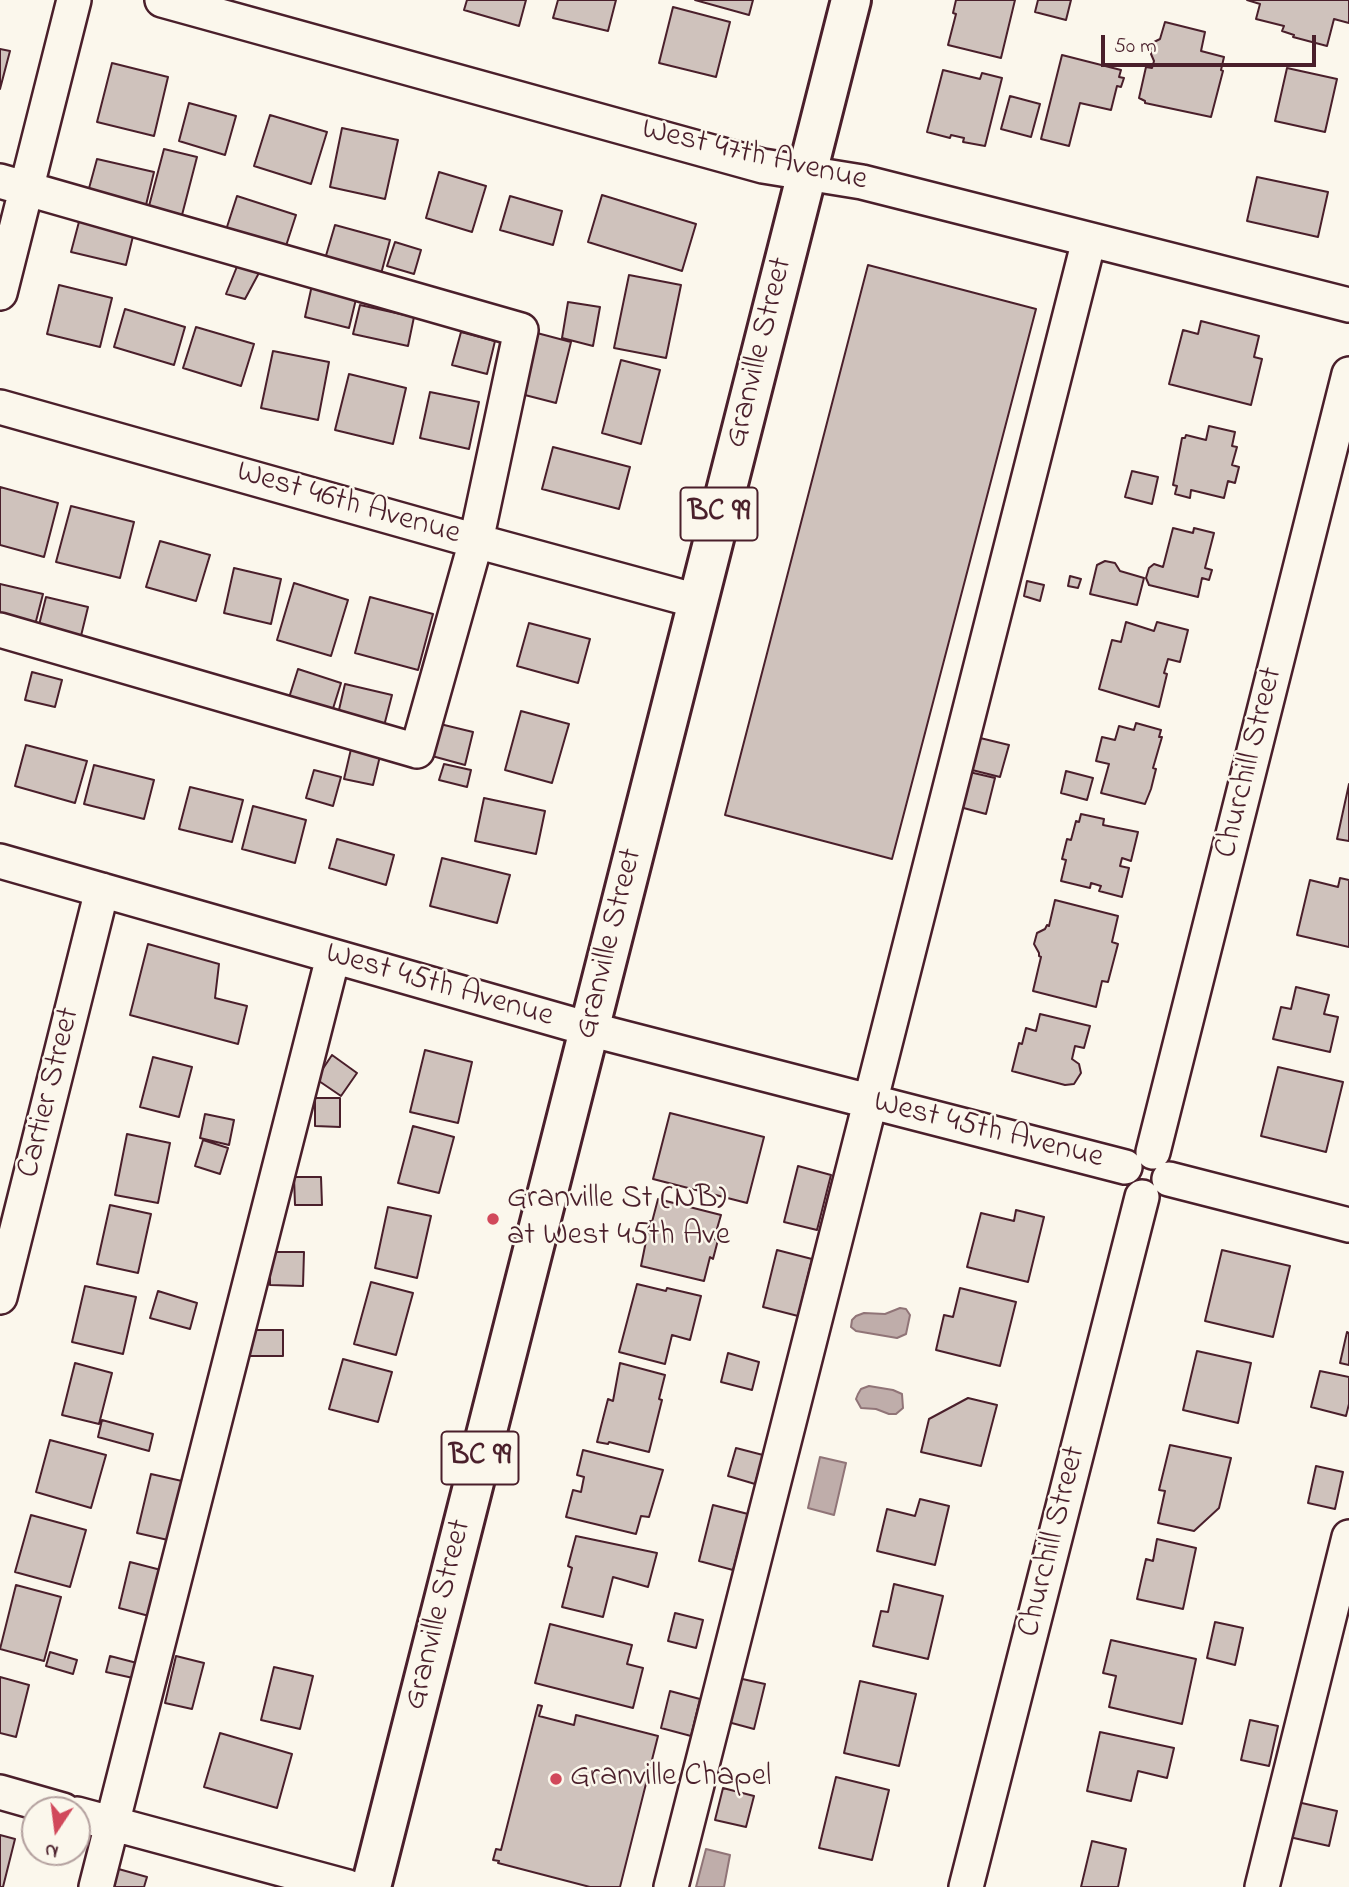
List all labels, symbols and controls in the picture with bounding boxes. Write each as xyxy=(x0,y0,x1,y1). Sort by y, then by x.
scale bar xyxy=(1104,21,1319,65)
text: 50 m xyxy=(1114,32,1157,62)
street label: West 47th Avenue xyxy=(638,112,870,202)
street label: Granville Street xyxy=(719,254,803,452)
street label: West 46th Avenue xyxy=(232,455,464,555)
road number: BC 99 xyxy=(680,488,758,540)
street label: Churchill Street xyxy=(1209,664,1293,862)
street label: Granville Street xyxy=(569,845,653,1043)
street label: West 45th Avenue xyxy=(321,936,557,1038)
street label: Cartier Street xyxy=(11,1004,91,1182)
street label: West 45th Avenue xyxy=(869,1085,1107,1179)
place label: Granville St (NB) at West 45th Ave xyxy=(507,1182,730,1257)
marker: Granville St (NB) at West 45th Ave xyxy=(485,1211,501,1227)
road number: BC 99 xyxy=(442,1432,518,1484)
street label: Churchill Street xyxy=(1012,1443,1096,1641)
street label: Granville Street xyxy=(398,1516,482,1714)
place label: Granville Chapel xyxy=(570,1760,771,1798)
marker: Granville Chapel xyxy=(548,1771,564,1787)
north arrow xyxy=(21,1796,91,1866)
text: N xyxy=(42,1835,61,1865)

